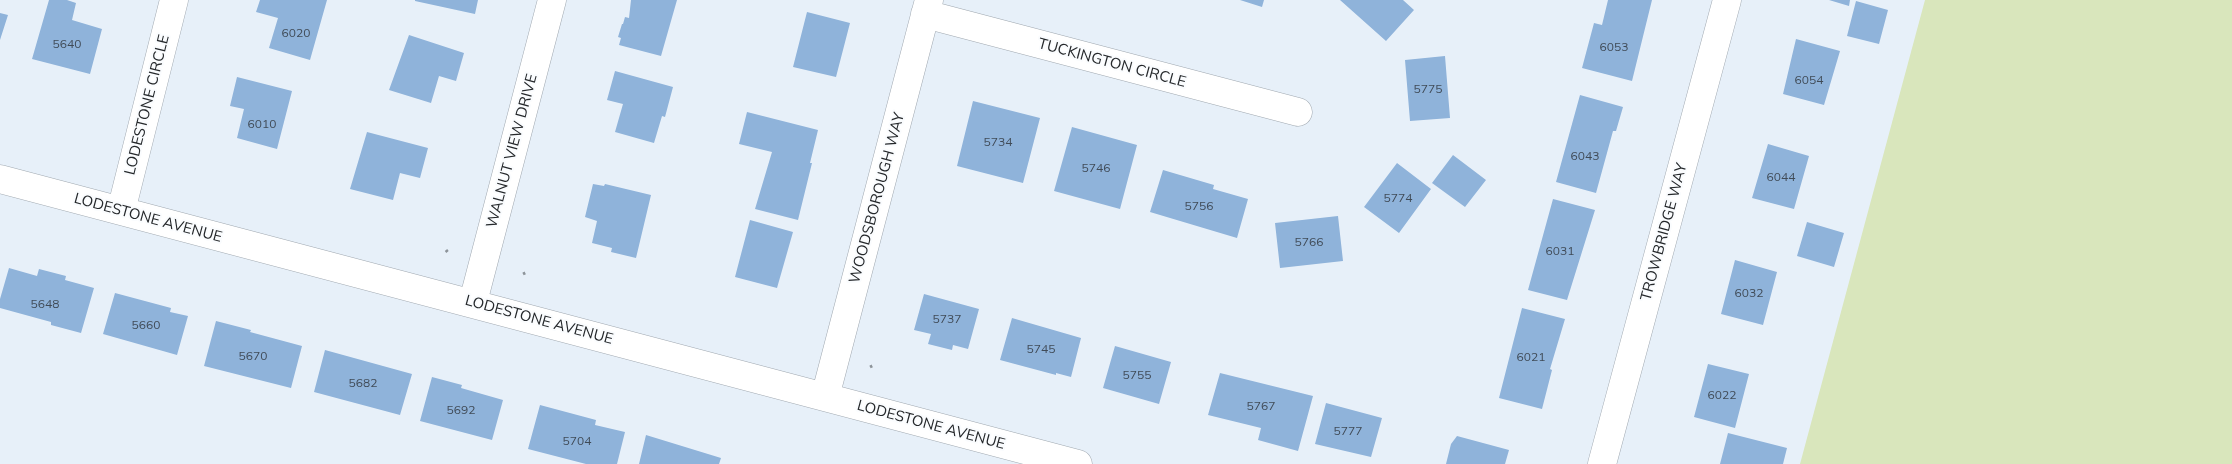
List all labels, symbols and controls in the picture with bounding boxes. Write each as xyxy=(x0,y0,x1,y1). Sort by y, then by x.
house number: 6020 xyxy=(282,26,310,40)
street label: LODESTONE CIRCLE xyxy=(121,33,173,177)
street label: TUCKINGTON CIRCLE xyxy=(1036,35,1188,91)
house number: 5640 xyxy=(53,37,81,51)
house number: 6053 xyxy=(1600,40,1628,54)
street label: WALNUT VIEW DRIVE xyxy=(483,72,541,230)
house number: 6054 xyxy=(1795,73,1823,87)
house number: 5775 xyxy=(1414,82,1442,96)
street label: WOODSBOROUGH WAY xyxy=(846,111,908,285)
house number: 6010 xyxy=(248,117,276,131)
house number: 5734 xyxy=(984,135,1012,149)
house number: 6043 xyxy=(1571,149,1599,163)
house number: 5746 xyxy=(1082,161,1110,175)
street label: TROWBRIDGE WAY xyxy=(1637,161,1691,303)
house number: 6044 xyxy=(1767,170,1795,184)
street label: LODESTONE AVENUE xyxy=(72,190,224,246)
house number: 5774 xyxy=(1384,191,1412,205)
house number: 5756 xyxy=(1185,199,1213,213)
house number: 5766 xyxy=(1295,235,1323,249)
house number: 6031 xyxy=(1546,244,1574,258)
house number: 6032 xyxy=(1735,286,1763,300)
street label: LODESTONE AVENUE xyxy=(463,292,615,348)
house number: 5648 xyxy=(31,297,59,311)
house number: 5737 xyxy=(933,312,961,326)
house number: 5660 xyxy=(132,318,160,332)
house number: 5745 xyxy=(1027,342,1055,356)
house number: 5670 xyxy=(239,349,267,363)
house number: 6021 xyxy=(1517,350,1545,364)
house number: 5755 xyxy=(1123,368,1151,382)
house number: 5682 xyxy=(349,376,377,390)
house number: 6022 xyxy=(1708,388,1736,402)
street label: LODESTONE AVENUE xyxy=(855,397,1007,453)
house number: 5767 xyxy=(1247,399,1275,413)
house number: 5692 xyxy=(447,403,475,417)
house number: 5777 xyxy=(1334,424,1362,438)
house number: 5704 xyxy=(563,434,591,448)

